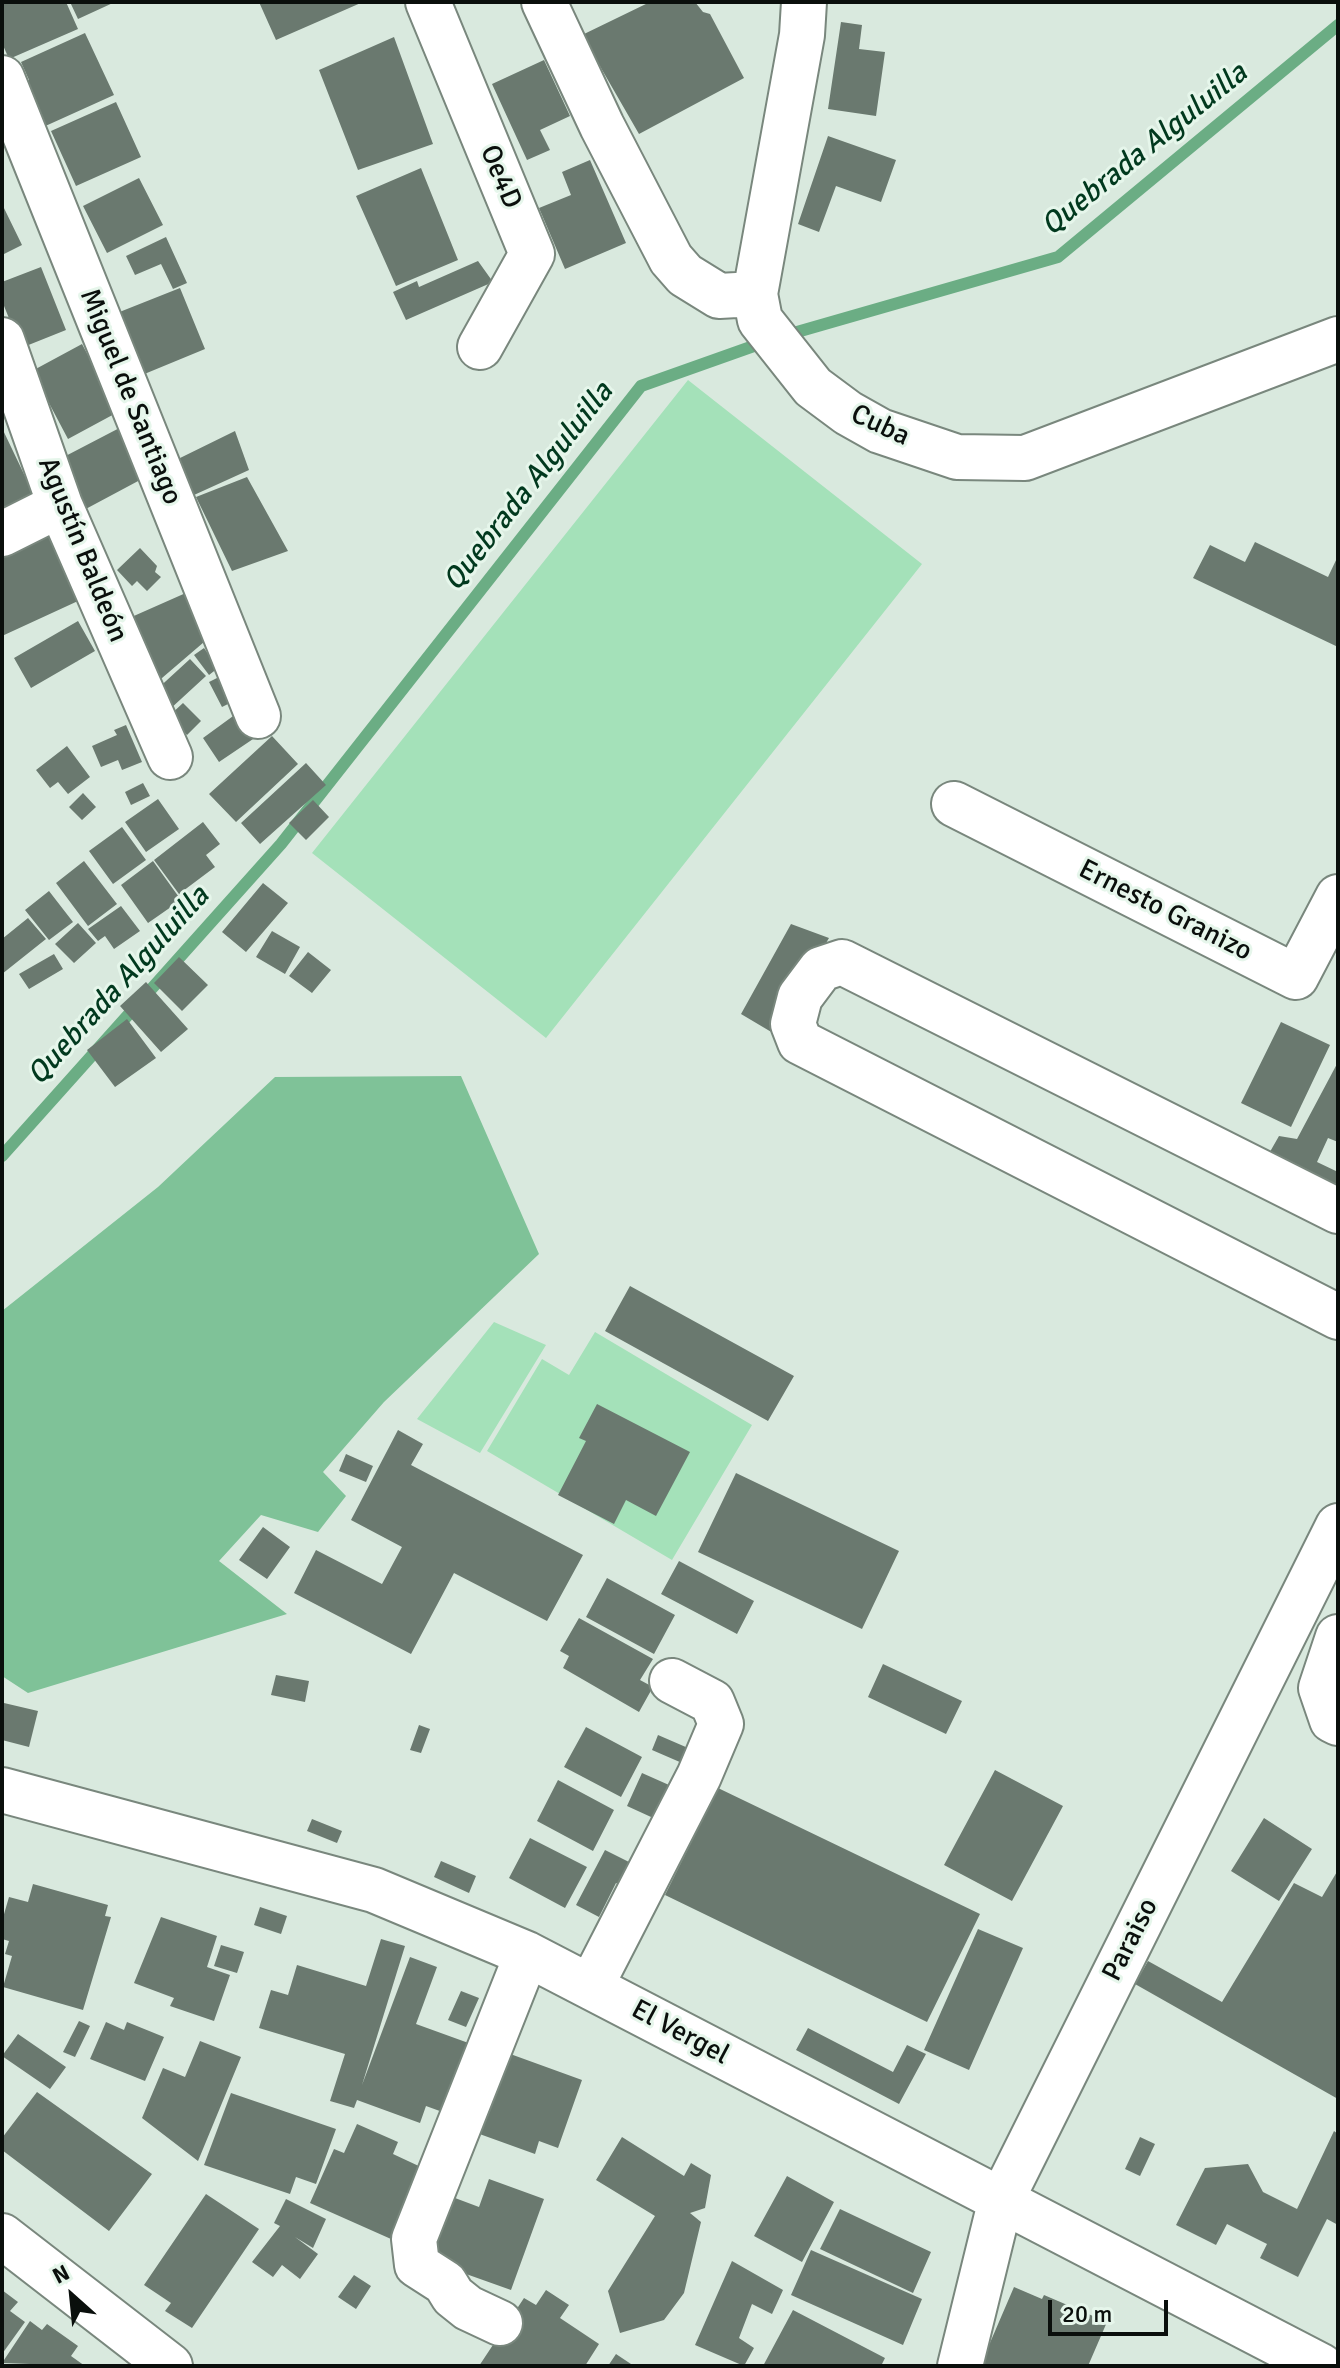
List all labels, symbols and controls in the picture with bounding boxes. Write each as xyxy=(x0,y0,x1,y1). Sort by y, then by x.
water label: Quebrada Alguluilla xyxy=(1035,56,1255,244)
street label: Oe4D xyxy=(472,140,528,214)
street label: Miguel de Santiago xyxy=(71,284,189,510)
water label: Quebrada Alguluilla xyxy=(436,376,622,598)
street label: Cuba xyxy=(845,398,915,454)
street label: Agustín Baldeón xyxy=(30,453,134,647)
street label: Ernesto Granizo xyxy=(1073,853,1257,969)
water label: Quebrada Alguluilla xyxy=(20,879,218,1093)
street label: Paraiso xyxy=(1096,1893,1166,1987)
street label: El Vergel xyxy=(625,1993,735,2073)
north arrow xyxy=(32,2256,112,2336)
text: N xyxy=(48,2259,74,2290)
scale bar xyxy=(1052,2284,1172,2334)
text: 20 m xyxy=(1062,2299,1112,2329)

